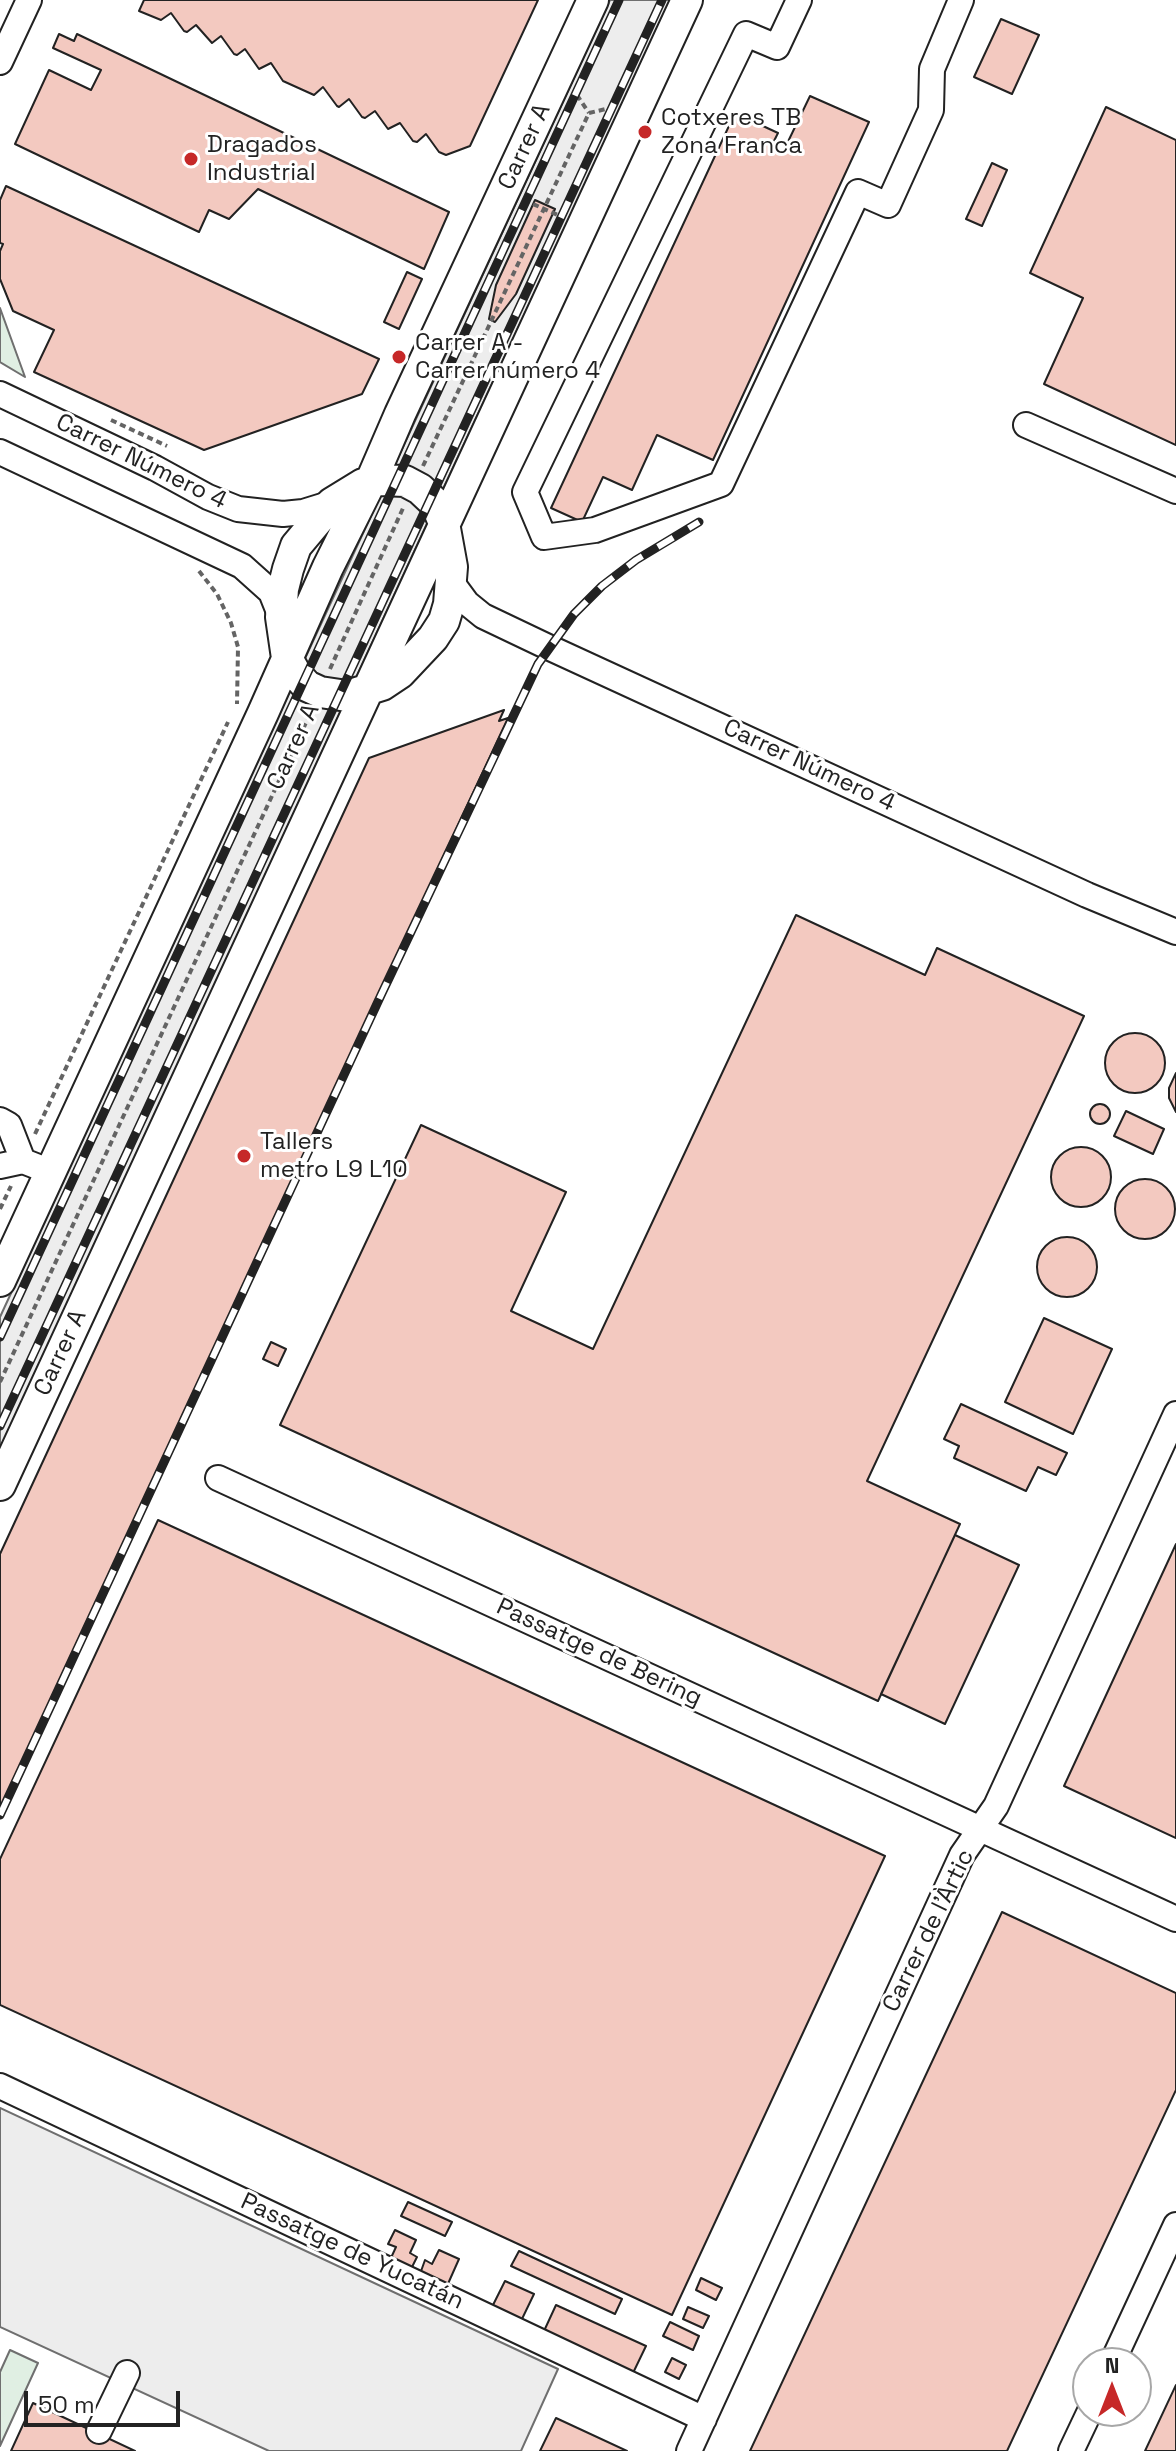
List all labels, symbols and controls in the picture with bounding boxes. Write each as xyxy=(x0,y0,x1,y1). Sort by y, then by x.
street label: Carrer A xyxy=(493,99,557,195)
place label: Cotxeres TB Zona Franca xyxy=(661,104,802,160)
marker: Cotxeres TB Zona Franca xyxy=(636,123,654,141)
place label: Dragados Industrial xyxy=(207,131,317,187)
marker: Dragados Industrial xyxy=(182,150,200,168)
place label: Carrer A - Carrer número 4 xyxy=(415,329,600,385)
marker: Carrer A - Carrer número 4 xyxy=(390,348,408,366)
street label: Carrer Número 4 xyxy=(51,408,231,516)
street label: Carrer A xyxy=(262,699,326,795)
street label: Carrer Número 4 xyxy=(718,714,900,818)
place label: Tallers metro L9 L10 xyxy=(260,1128,408,1184)
marker: Tallers metro L9 L10 xyxy=(235,1147,253,1165)
street label: Carrer A xyxy=(29,1305,93,1401)
street label: Passatge de Bering xyxy=(492,1593,706,1713)
street label: Carrer de l'Àrtic xyxy=(877,1845,981,2017)
street label: Passatge de Yucatán xyxy=(236,2188,468,2316)
north arrow xyxy=(1072,2347,1152,2427)
text: N xyxy=(1105,2351,1119,2379)
scale bar xyxy=(28,2375,184,2425)
text: 50 m xyxy=(38,2389,95,2420)

